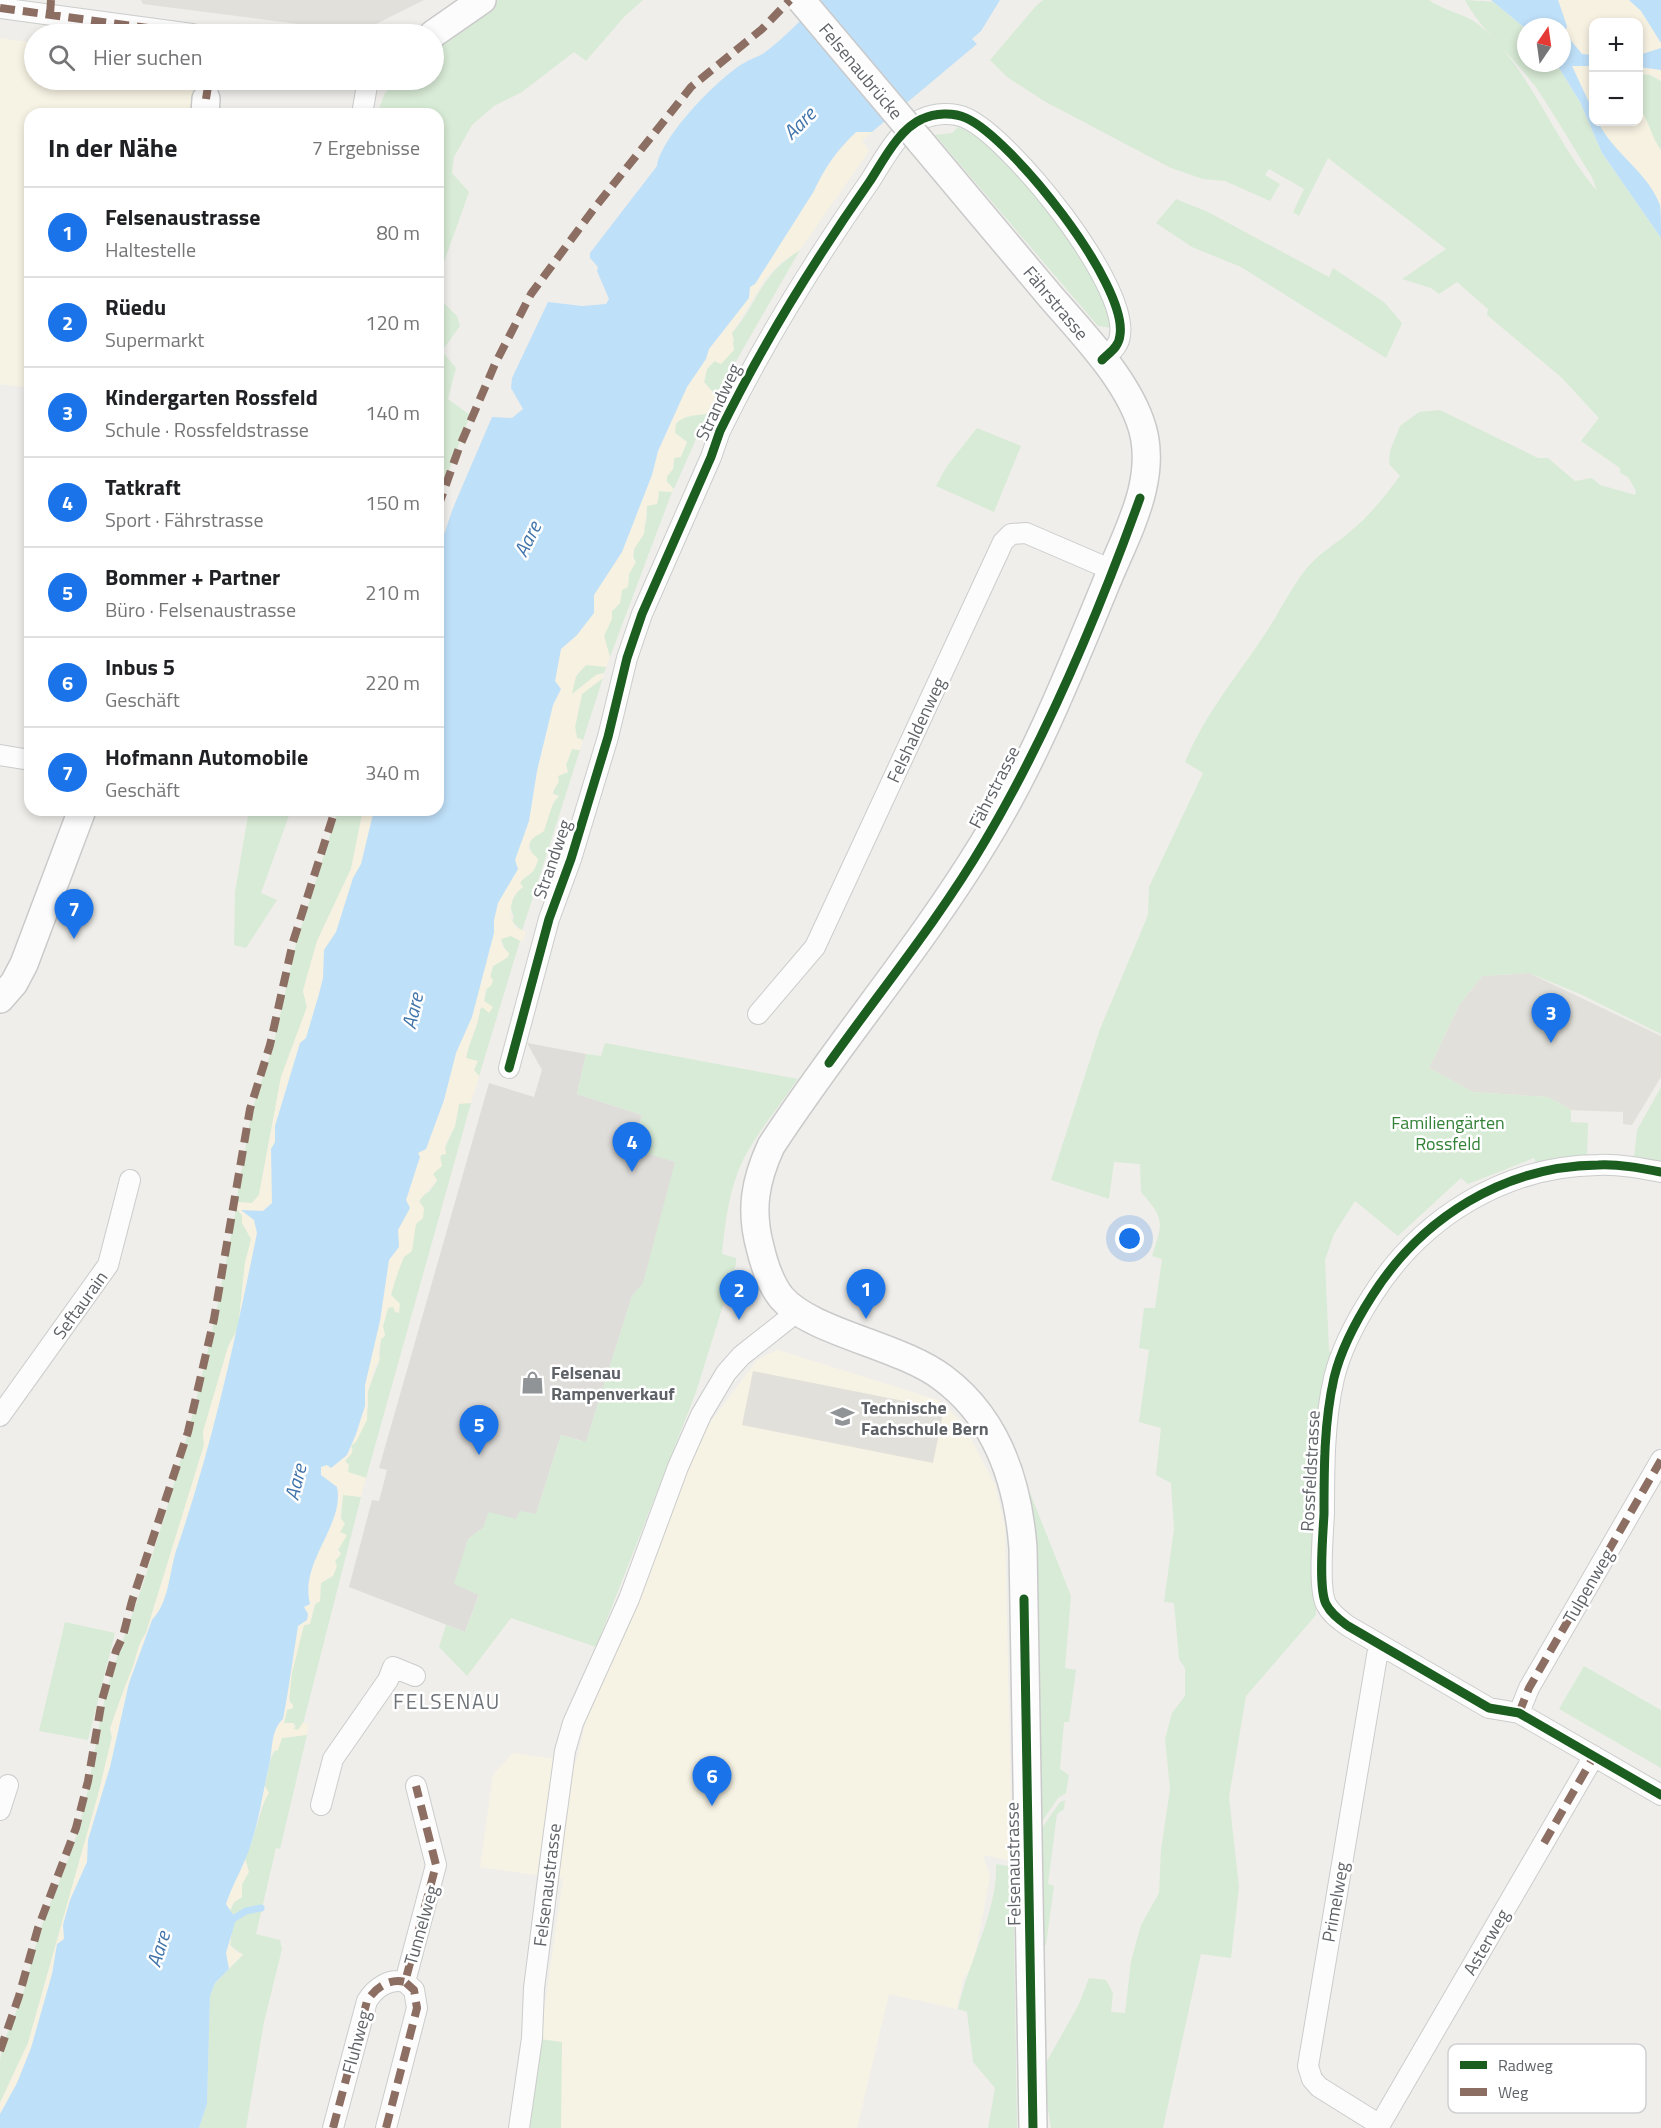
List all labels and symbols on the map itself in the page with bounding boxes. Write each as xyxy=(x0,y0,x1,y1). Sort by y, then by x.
street label: Felsenaubrücke xyxy=(813,17,909,125)
north arrow xyxy=(1517,18,1571,72)
water label: Aare xyxy=(775,98,824,147)
street label: Fährstrasse xyxy=(1017,260,1095,346)
street label: Strandweg xyxy=(688,359,748,445)
water label: Aare xyxy=(505,514,550,562)
street label: Felshaldenweg xyxy=(880,673,952,787)
street label: Fährstrasse xyxy=(962,741,1026,833)
street label: Strandweg xyxy=(526,816,578,902)
pin: 7 xyxy=(54,890,94,939)
water label: Aare xyxy=(393,988,432,1032)
pin: 3 xyxy=(1532,994,1570,1043)
park label: Familiengärten Rossfeld xyxy=(1391,1109,1505,1157)
pin: 4 xyxy=(612,1122,652,1172)
your location xyxy=(1115,1224,1144,1253)
street label: Seftaurain xyxy=(46,1265,114,1345)
pin: 2 xyxy=(720,1270,758,1320)
pin: 1 xyxy=(846,1270,886,1319)
place label: Felsenau Rampenverkauf xyxy=(551,1359,675,1407)
shop icon: Felsenau Rampenverkauf xyxy=(520,1369,546,1395)
place label: Technische Fachschule Bern xyxy=(861,1394,989,1442)
school or university icon: Technische Fachschule Bern xyxy=(830,1404,856,1430)
pin: 5 xyxy=(460,1406,498,1455)
street label: Rossfeldstrasse xyxy=(1293,1410,1327,1532)
water label: Aare xyxy=(276,1459,315,1503)
street label: Tulpenweg xyxy=(1556,1544,1620,1628)
district label: FELSENAU xyxy=(393,1685,501,1717)
pin: 6 xyxy=(692,1756,732,1806)
street label: Felsenaustrasse xyxy=(998,1802,1028,1926)
street label: Felsenaustrasse xyxy=(526,1822,568,1948)
street label: Primelweg xyxy=(1315,1860,1355,1944)
street label: Tunnelweg xyxy=(397,1882,445,1968)
street label: Asterweg xyxy=(1456,1904,1516,1980)
water label: Aare xyxy=(138,1925,179,1971)
street label: Fluhweg xyxy=(335,2007,377,2077)
legend xyxy=(1448,2044,1646,2113)
text: Radweg xyxy=(1498,2053,1553,2077)
text: Weg xyxy=(1498,2080,1528,2104)

